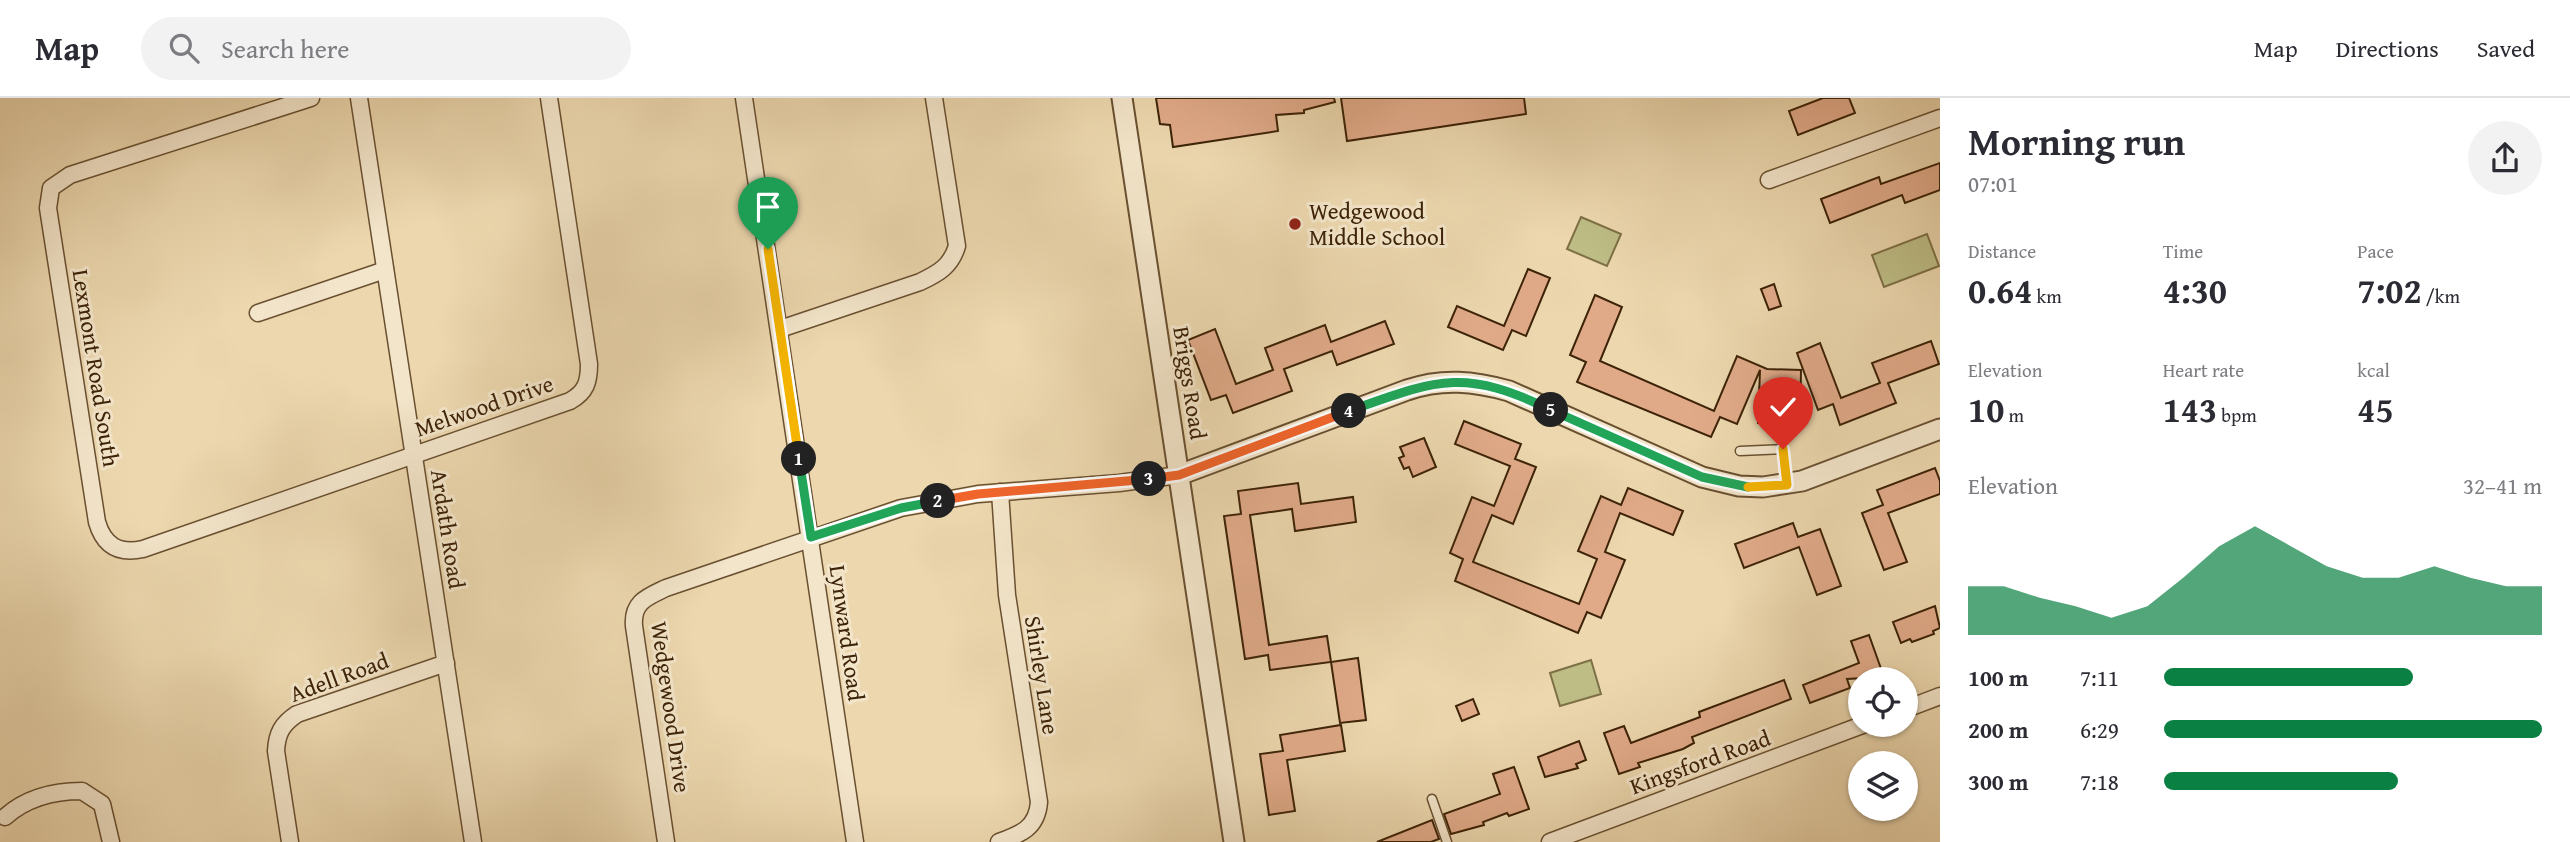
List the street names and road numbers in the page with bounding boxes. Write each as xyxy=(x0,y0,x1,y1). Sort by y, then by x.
street label: Lexmont Road South xyxy=(65,267,128,469)
street label: Briggs Road xyxy=(1165,324,1216,443)
street label: Melwood Drive xyxy=(410,366,558,445)
street label: Ardath Road xyxy=(423,467,474,592)
street label: Lynward Road xyxy=(822,563,873,704)
street label: Shirley Lane xyxy=(1017,613,1068,737)
street label: Wedgewood Drive xyxy=(643,619,700,795)
street label: Adell Road xyxy=(285,643,394,710)
street label: Kingsford Road xyxy=(1625,721,1775,802)

